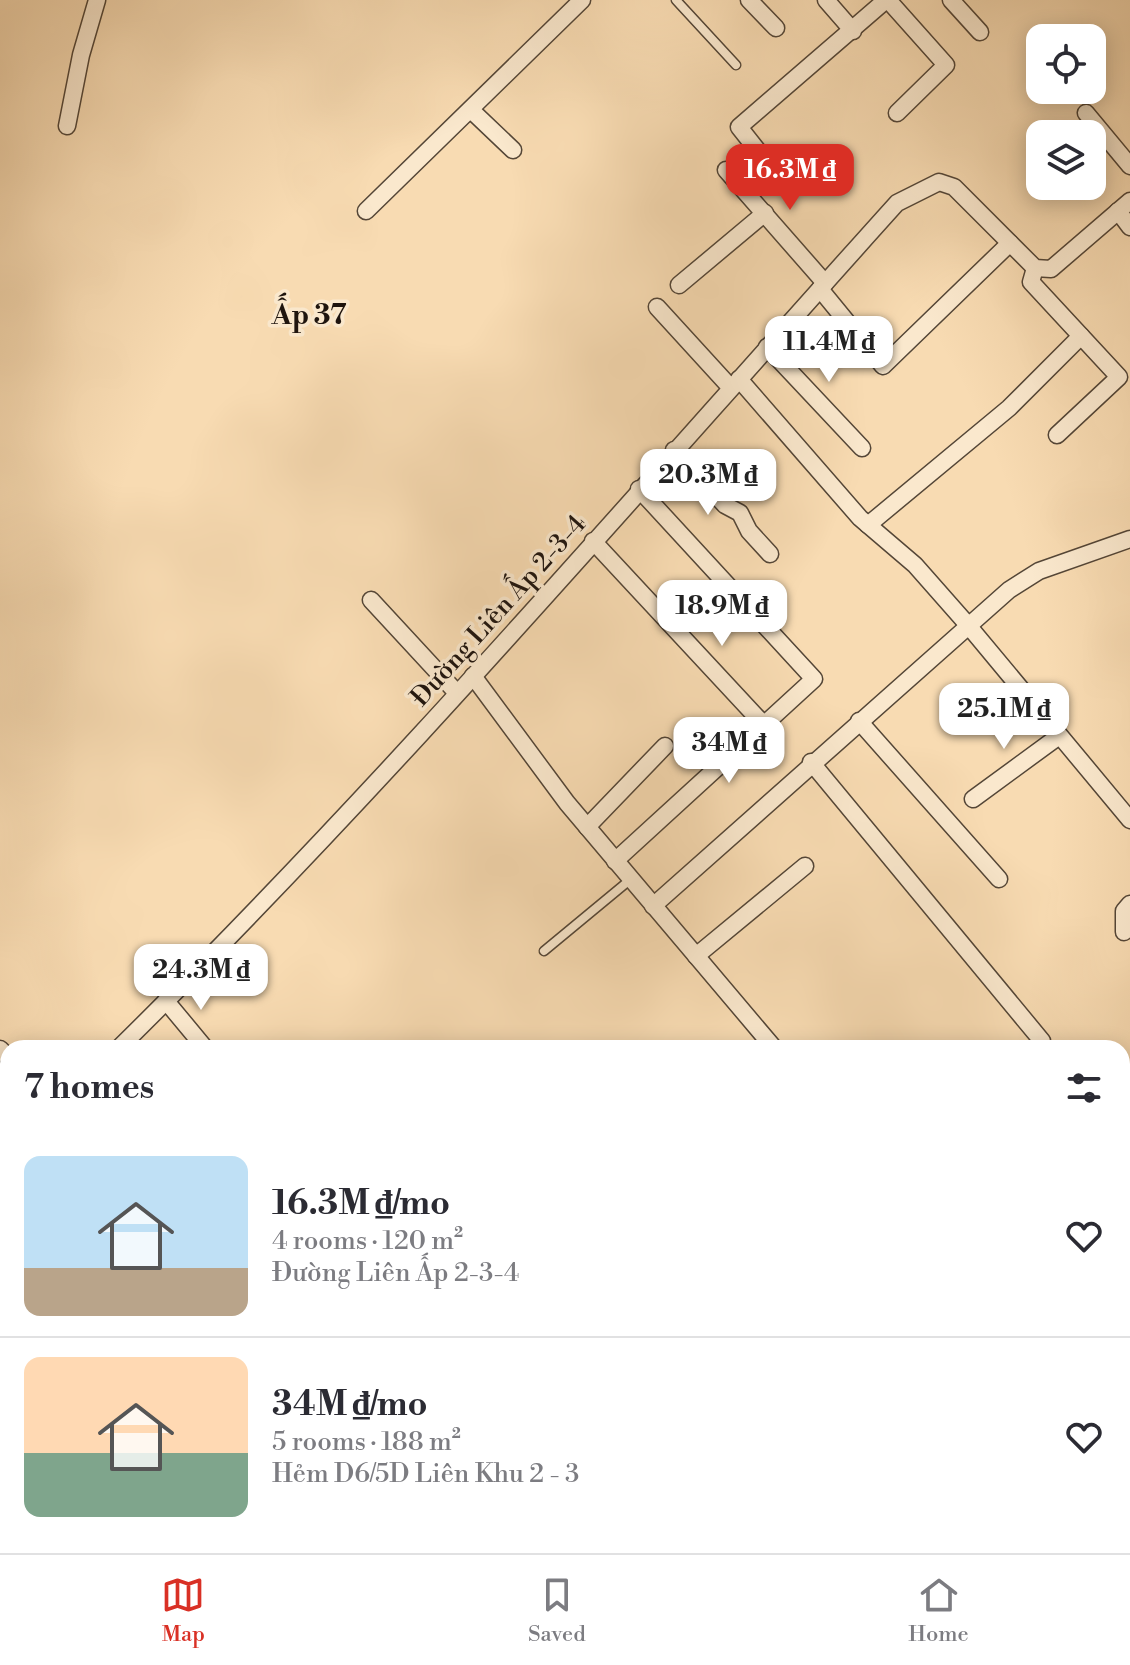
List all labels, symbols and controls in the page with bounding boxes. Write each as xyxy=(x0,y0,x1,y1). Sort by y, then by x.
map controls xyxy=(1026,24,1106,200)
button: locate xyxy=(1026,24,1106,104)
button: layers xyxy=(1026,120,1106,200)
pin: 16.3M ₫ xyxy=(716,144,864,212)
text: 16.3M ₫ xyxy=(744,154,836,186)
district label: Ấp 37 xyxy=(271,292,347,333)
pin: 11.4M ₫ xyxy=(755,316,903,384)
text: 11.4M ₫ xyxy=(783,326,875,358)
pin: 20.3M ₫ xyxy=(634,449,782,517)
text: 20.3M ₫ xyxy=(658,459,758,491)
street label: Đường Liên Ấp 2-3-4 xyxy=(400,505,593,713)
pin: 18.9M ₫ xyxy=(648,580,796,648)
text: 18.9M ₫ xyxy=(675,590,769,622)
pin: 25.1M ₫ xyxy=(930,683,1078,751)
text: 25.1M ₫ xyxy=(957,693,1051,725)
pin: 34M ₫ xyxy=(673,717,785,785)
text: 34M ₫ xyxy=(691,727,767,759)
pin: 24.3M ₫ xyxy=(127,944,275,1012)
text: 24.3M ₫ xyxy=(152,954,250,986)
icon: filters xyxy=(1062,1066,1106,1110)
text: 7 homes xyxy=(24,1067,154,1109)
text: 16.3M ₫/mo xyxy=(272,1183,450,1225)
icon: home xyxy=(88,1188,184,1284)
icon: heart xyxy=(1062,1214,1106,1258)
text: 4 rooms · 120 m² xyxy=(272,1225,463,1257)
text: Đường Liên Ấp 2-3-4 xyxy=(272,1257,519,1289)
text: 34M ₫/mo xyxy=(272,1384,428,1426)
icon: home xyxy=(88,1389,184,1485)
icon: heart xyxy=(1062,1415,1106,1459)
text: 5 rooms · 188 m² xyxy=(272,1426,461,1458)
text: Hẻm D6/5D Liên Khu 2 - 3 xyxy=(272,1458,579,1490)
tab: Map xyxy=(161,1573,205,1648)
tab: Saved xyxy=(528,1573,586,1648)
tab: Home xyxy=(908,1573,969,1648)

